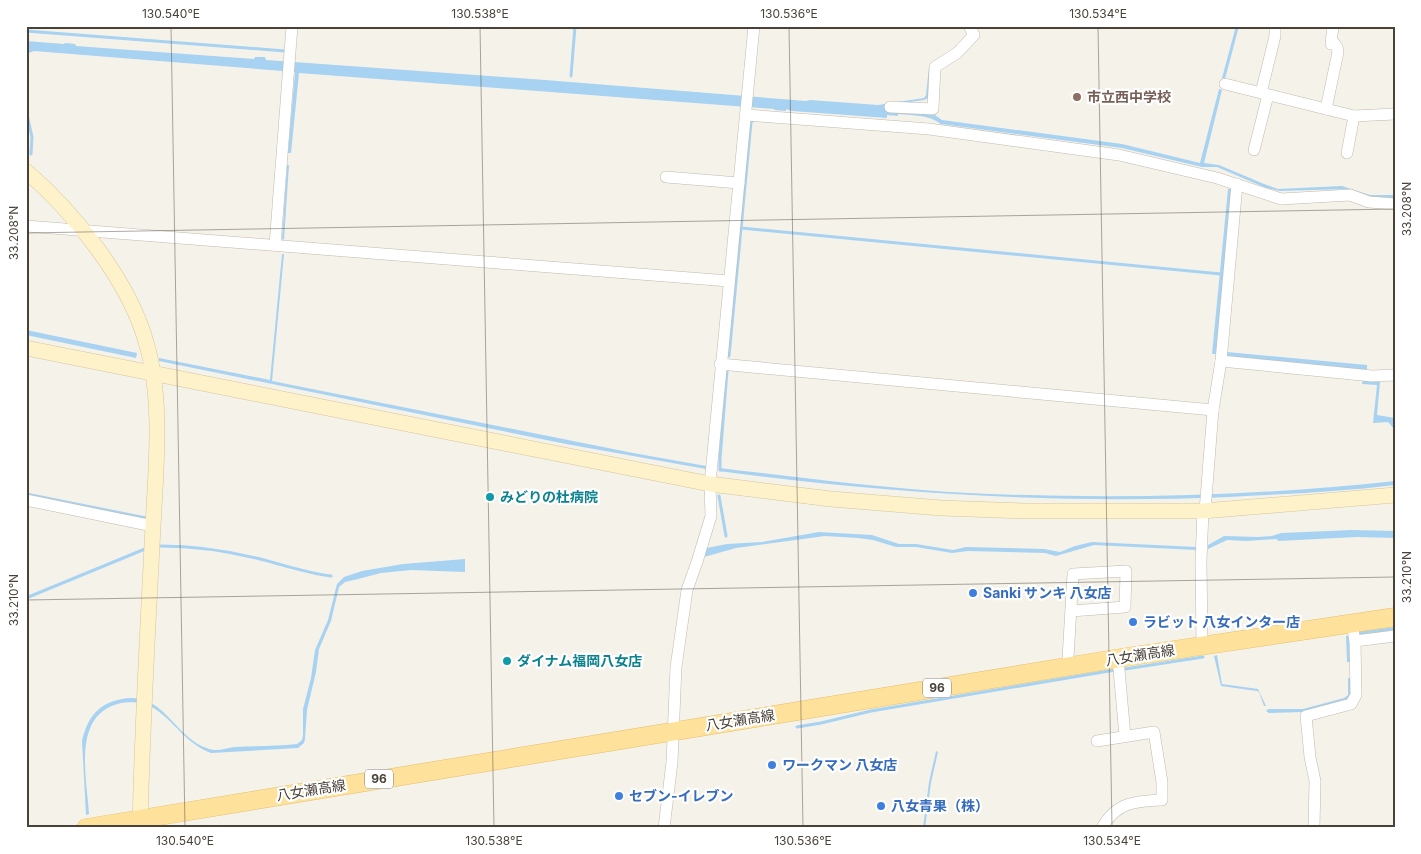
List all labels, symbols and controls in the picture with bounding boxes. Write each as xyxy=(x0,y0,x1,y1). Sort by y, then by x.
text: 130.540°E xyxy=(142,6,200,21)
text: 130.538°E xyxy=(451,6,509,21)
text: 130.536°E xyxy=(760,6,818,21)
text: 130.534°E xyxy=(1069,6,1127,21)
place label: 市立西中学校 xyxy=(1087,88,1171,105)
marker: 市立西中学校 xyxy=(1071,91,1083,103)
text: 33.208°N xyxy=(1399,182,1414,236)
text: 33.208°N xyxy=(6,206,21,260)
place label: みどりの杜病院 xyxy=(500,488,598,505)
marker: みどりの杜病院 xyxy=(484,491,496,503)
text: 33.210°N xyxy=(1399,551,1414,603)
text: 33.210°N xyxy=(6,574,21,626)
place label: Sanki サンキ 八女店 xyxy=(983,584,1112,601)
marker: Sanki サンキ 八女店 xyxy=(967,587,979,599)
place label: ラビット 八女インター店 xyxy=(1143,613,1300,630)
marker: ラビット 八女インター店 xyxy=(1127,616,1139,628)
street label: 八女瀬高線 xyxy=(1104,641,1176,668)
place label: ダイナム福岡八女店 xyxy=(517,652,642,669)
marker: ダイナム福岡八女店 xyxy=(501,655,513,667)
road number: 96 xyxy=(923,678,951,698)
street label: 八女瀬高線 xyxy=(704,706,776,733)
place label: ワークマン 八女店 xyxy=(782,756,897,773)
marker: ワークマン 八女店 xyxy=(766,759,778,771)
road number: 96 xyxy=(365,770,393,789)
street label: 八女瀬高線 xyxy=(275,776,347,803)
place label: セブン-イレブン xyxy=(629,787,734,804)
marker: セブン-イレブン xyxy=(613,790,625,802)
place label: 八女青果（株） xyxy=(891,797,989,814)
marker: 八女青果（株） xyxy=(875,800,887,812)
text: 130.540°E xyxy=(156,833,214,848)
text: 130.538°E xyxy=(465,833,523,848)
text: 130.536°E xyxy=(774,833,832,848)
text: 130.534°E xyxy=(1083,833,1141,848)

